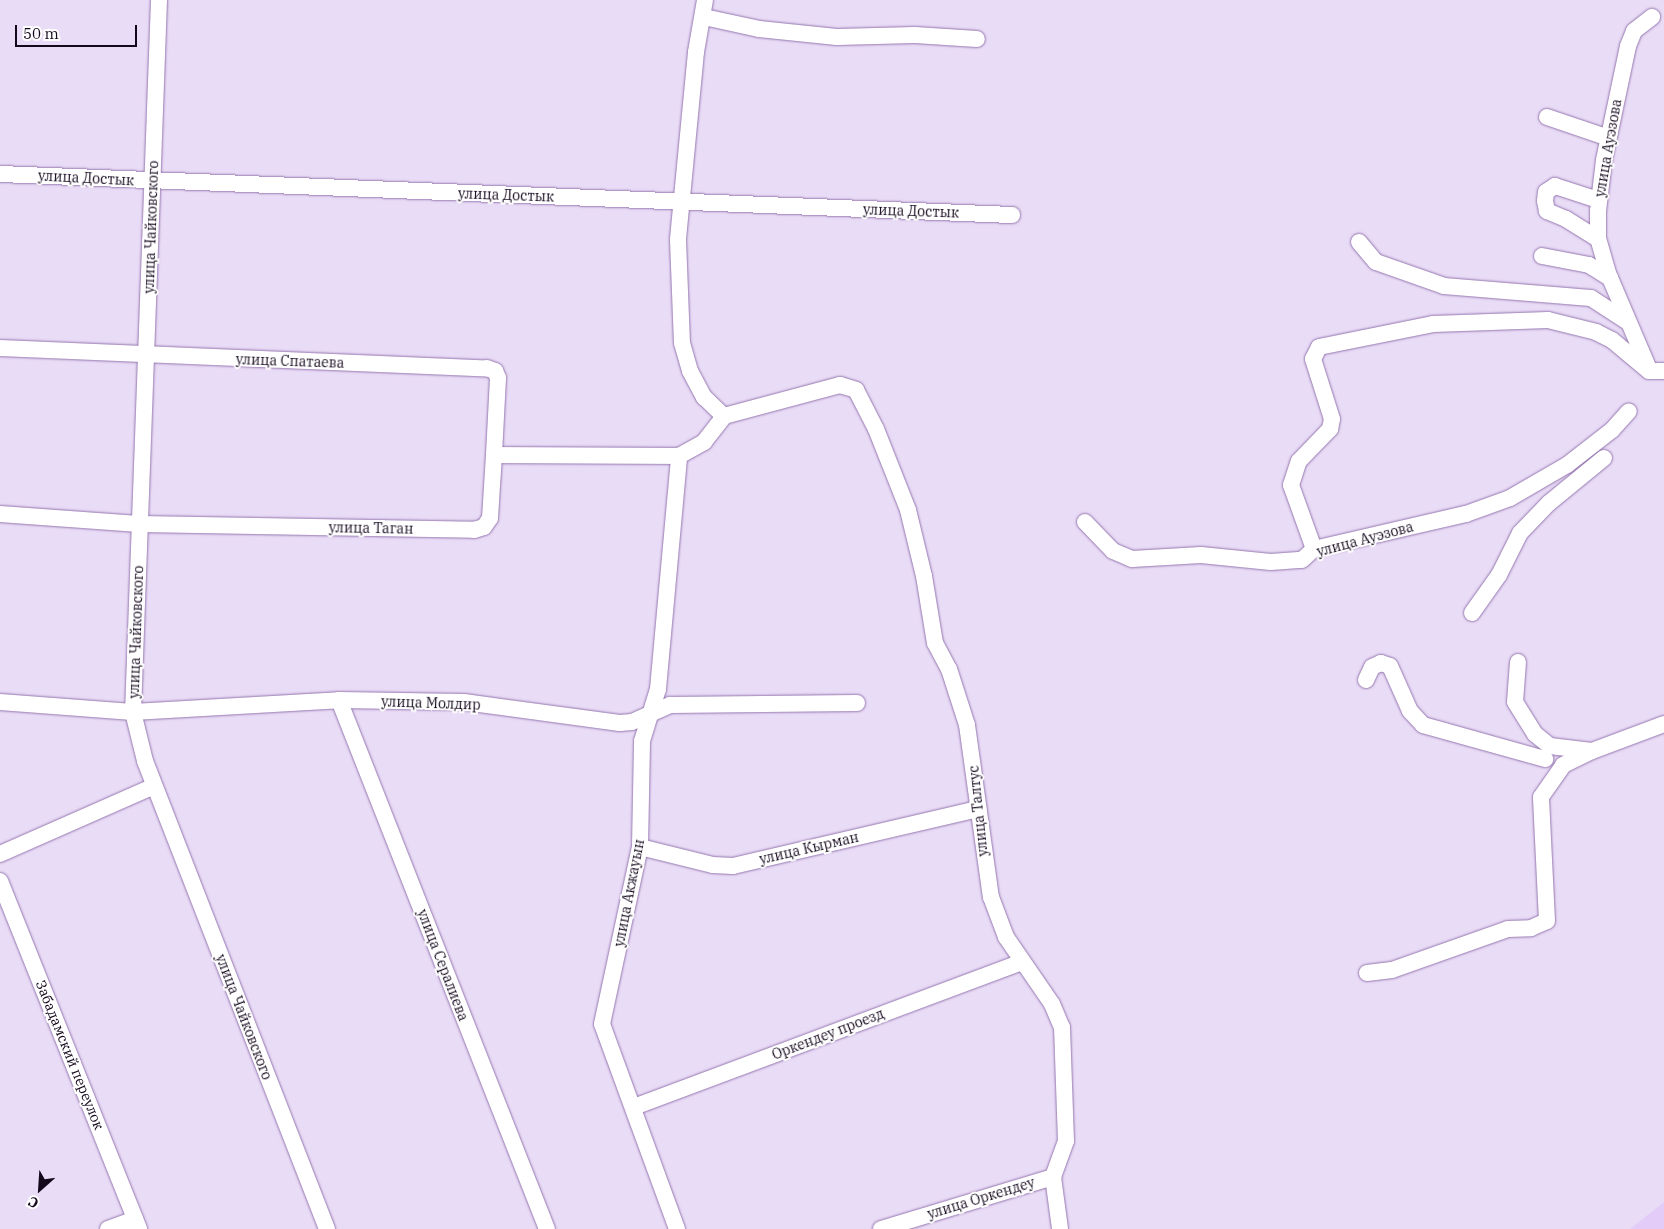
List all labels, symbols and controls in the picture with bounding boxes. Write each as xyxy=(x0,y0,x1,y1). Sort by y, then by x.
scale bar xyxy=(18,15,140,47)
text: 50 m xyxy=(23,24,59,43)
street label: улица Ауэзова xyxy=(1591,98,1625,198)
street label: улица Чайковского xyxy=(140,160,162,294)
street label: улица Достык xyxy=(38,167,134,189)
street label: улица Достык xyxy=(458,185,554,205)
street label: улица Достык xyxy=(863,201,959,221)
street label: улица Спатаева xyxy=(235,351,345,371)
street label: улица Ауэзова xyxy=(1315,518,1415,560)
street label: улица Таган xyxy=(329,519,413,537)
street label: улица Чайковского xyxy=(125,565,147,699)
street label: улица Молдир xyxy=(381,693,481,713)
street label: улица Талтус xyxy=(965,765,991,857)
street label: улица Кырман xyxy=(758,828,860,868)
street label: улица Акжауын xyxy=(610,838,648,948)
street label: улица Сералиева xyxy=(414,907,472,1023)
street label: улица Чайковского xyxy=(212,952,276,1082)
street label: Забадамский переулок xyxy=(32,978,108,1132)
street label: Оркендеу проезд xyxy=(769,1005,887,1063)
north arrow xyxy=(15,1164,65,1214)
street label: улица Оркендеу xyxy=(925,1174,1037,1222)
text: С xyxy=(25,1192,42,1213)

